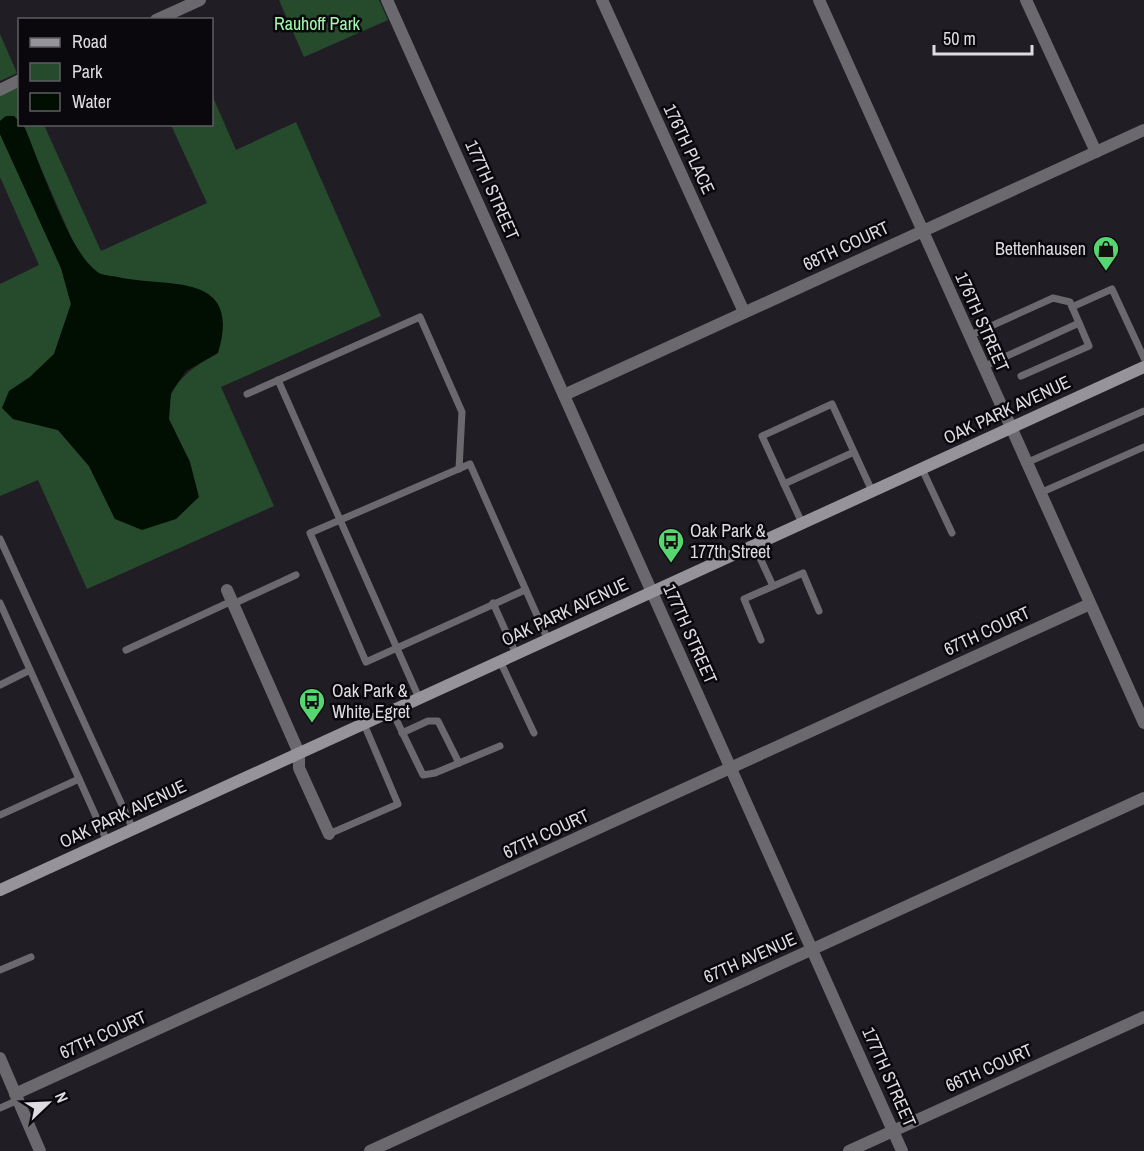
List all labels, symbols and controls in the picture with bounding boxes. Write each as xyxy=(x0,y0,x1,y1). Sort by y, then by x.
park label: Rauhoff Park xyxy=(274,11,361,36)
legend xyxy=(18,18,213,126)
scale bar xyxy=(934,18,1032,56)
text: 50 m xyxy=(943,26,976,51)
text: Road xyxy=(72,29,107,54)
text: Park xyxy=(72,59,103,84)
text: Water xyxy=(72,89,111,114)
street label: 176TH PLACE xyxy=(658,100,721,198)
street label: 177TH STREET xyxy=(459,136,526,244)
street label: 68TH COURT xyxy=(799,215,893,276)
shop icon: Bettenhausen xyxy=(1091,234,1121,272)
place label: Bettenhausen xyxy=(995,236,1086,261)
street label: 176TH STREET xyxy=(949,268,1016,376)
street label: OAK PARK AVENUE xyxy=(939,369,1074,450)
place label: Oak Park & 177th Street xyxy=(690,518,770,564)
bus stop icon: Oak Park & 177th Street xyxy=(656,526,686,564)
street label: OAK PARK AVENUE xyxy=(497,571,632,652)
street label: 177TH STREET xyxy=(657,580,724,688)
street label: 67TH COURT xyxy=(940,600,1034,661)
place label: Oak Park & White Egret xyxy=(332,678,410,724)
bus stop icon: Oak Park & White Egret xyxy=(297,686,327,724)
street label: OAK PARK AVENUE xyxy=(55,773,190,854)
street label: 67TH COURT xyxy=(499,803,593,864)
street label: 67TH AVENUE xyxy=(699,926,800,989)
street label: 67TH COURT xyxy=(55,1004,150,1065)
street label: 177TH STREET xyxy=(856,1023,923,1131)
street label: 66TH COURT xyxy=(941,1037,1036,1098)
north arrow xyxy=(18,1073,78,1133)
text: N xyxy=(50,1088,74,1106)

